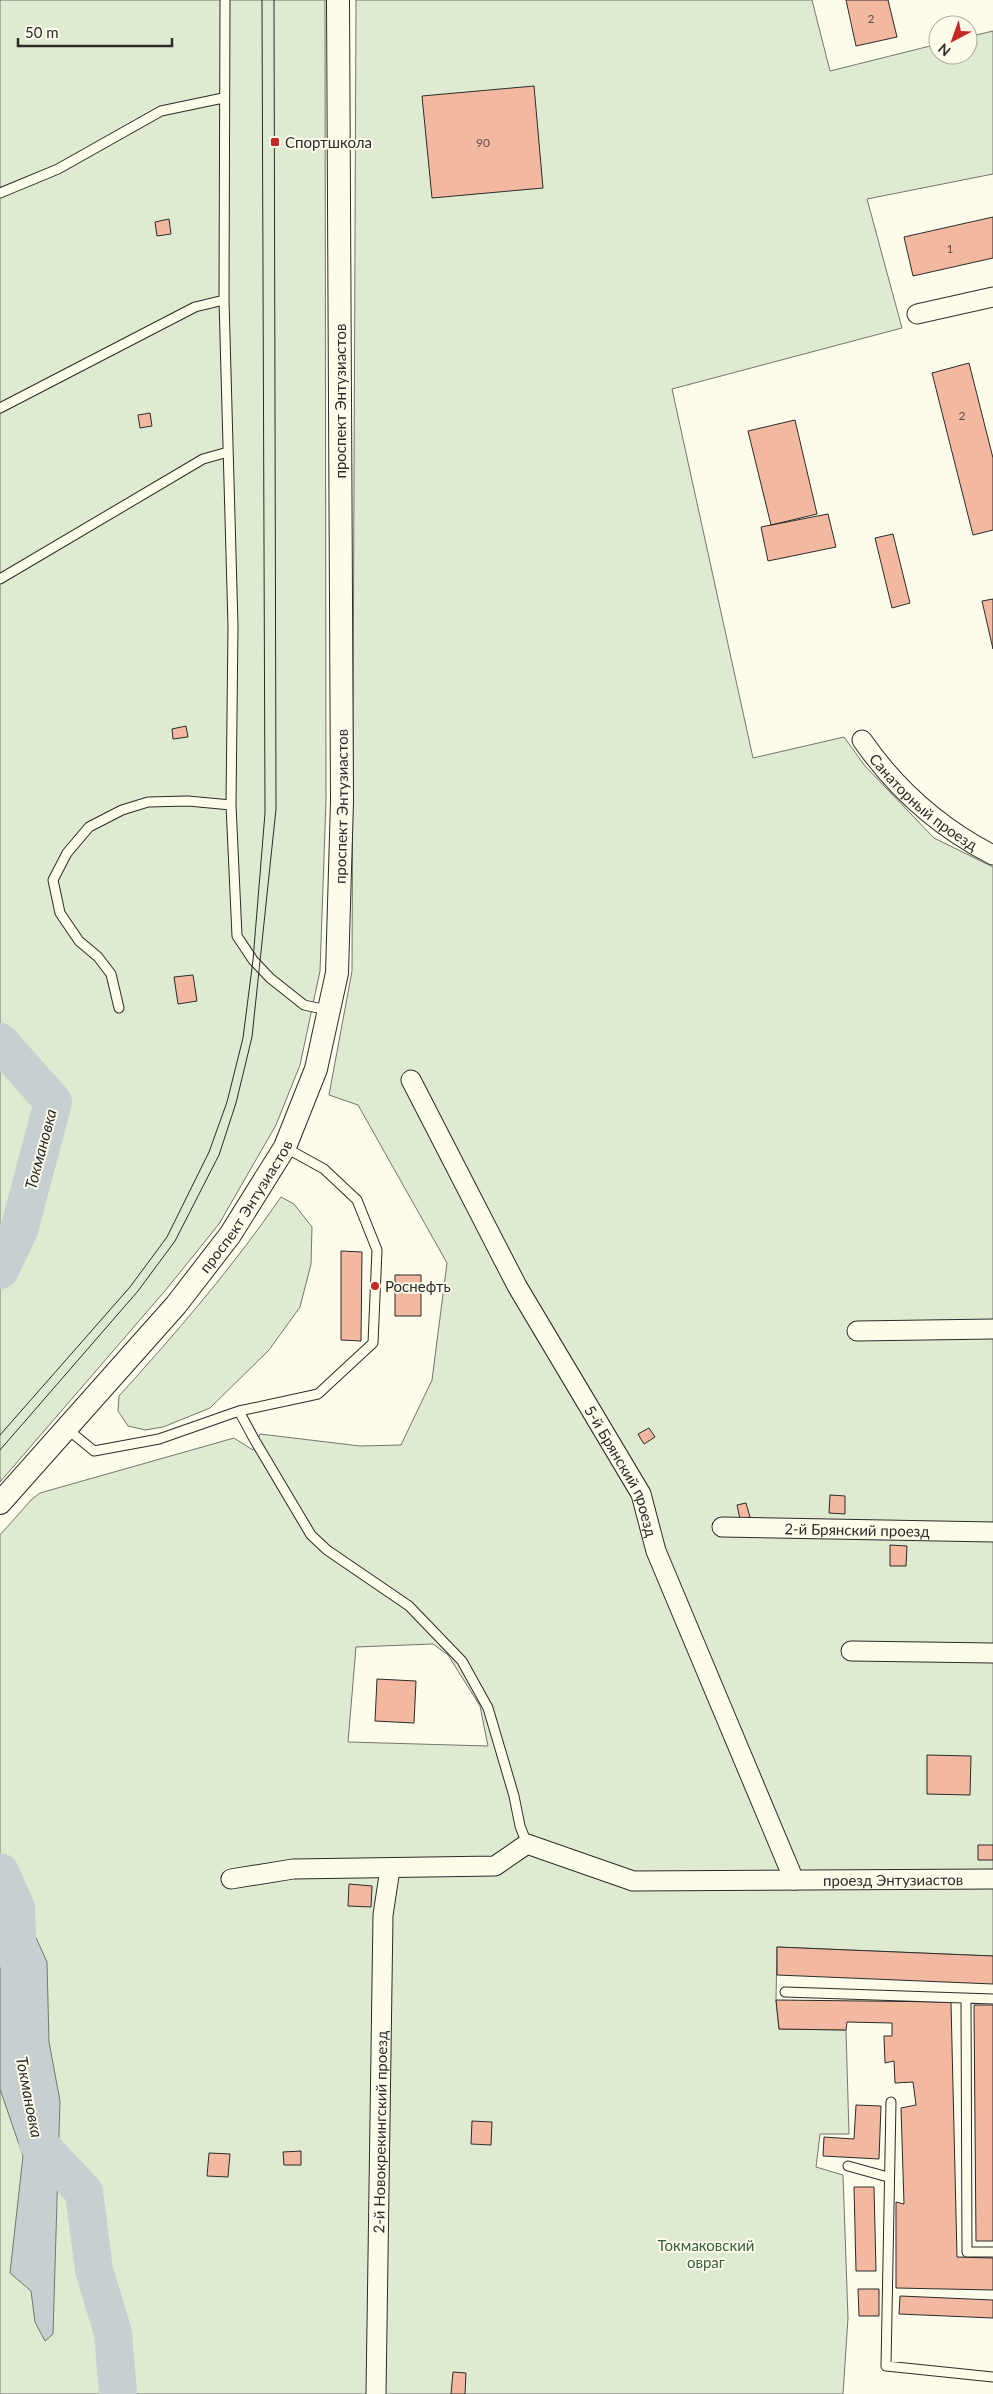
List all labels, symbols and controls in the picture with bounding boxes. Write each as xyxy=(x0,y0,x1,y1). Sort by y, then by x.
house number: 2 xyxy=(868,11,875,26)
scale bar xyxy=(18,15,171,47)
north arrow xyxy=(928,15,978,65)
text: 50 m xyxy=(25,23,59,41)
text: N xyxy=(934,40,954,60)
place label: Спортшкола xyxy=(285,133,372,151)
house number: 90 xyxy=(476,135,490,150)
marker: Спортшкола xyxy=(269,136,281,148)
house number: 1 xyxy=(947,241,954,256)
street label: проспект Энтузиастов xyxy=(331,324,349,478)
house number: 2 xyxy=(959,408,966,423)
street label: проспект Энтузиастов xyxy=(331,729,351,884)
street label: Санаторный проезд xyxy=(866,750,981,854)
water label: Токмановка xyxy=(20,1107,60,1191)
street label: проспект Энтузиастов xyxy=(195,1138,296,1276)
place label: Роснефть xyxy=(385,1277,451,1295)
marker: Роснефть xyxy=(369,1280,381,1292)
street label: 5-й Брянский проезд xyxy=(581,1402,661,1539)
street label: 2-й Брянский проезд xyxy=(784,1519,930,1540)
street label: проезд Энтузиастов xyxy=(823,1870,963,1889)
street label: 2-й Новокрекингский проезд xyxy=(369,2031,390,2233)
water label: Токмановка xyxy=(13,2055,47,2139)
park label: Токмаковский овраг xyxy=(658,2236,754,2271)

